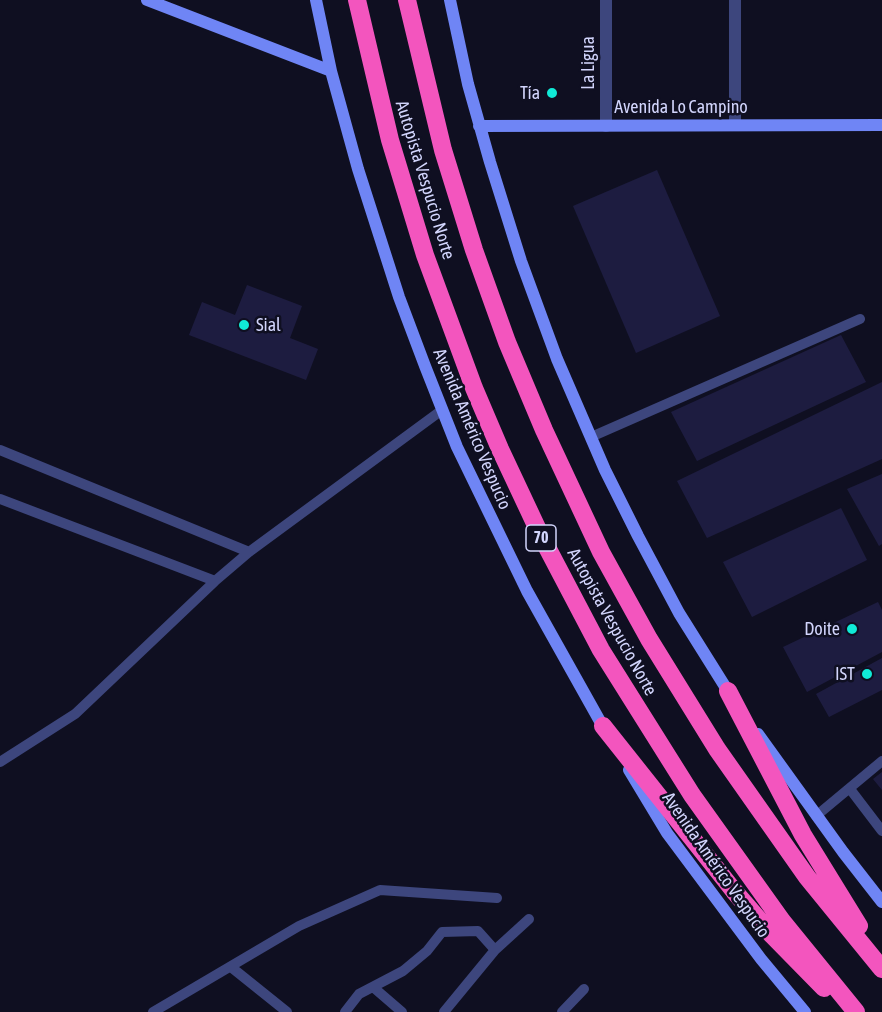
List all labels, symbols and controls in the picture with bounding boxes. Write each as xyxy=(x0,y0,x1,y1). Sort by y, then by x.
street label: La Ligua xyxy=(577,36,599,90)
place label: Tía xyxy=(520,82,540,104)
marker: Tía xyxy=(545,86,559,100)
street label: Avenida Lo Campino xyxy=(614,96,748,118)
street label: Autopista Vespucio Norte xyxy=(391,98,459,262)
place label: Sial xyxy=(256,314,281,336)
marker: Sial xyxy=(237,318,251,332)
street label: Avenida Américo Vespucio xyxy=(428,345,516,513)
road number: 70 xyxy=(526,525,556,551)
street label: Autopista Vespucio Norte xyxy=(563,545,661,699)
place label: Doite xyxy=(804,618,840,640)
marker: Doite xyxy=(845,622,859,636)
place label: IST xyxy=(835,663,855,685)
marker: IST xyxy=(860,667,874,681)
street label: Avenida Américo Vespucio xyxy=(658,788,774,942)

